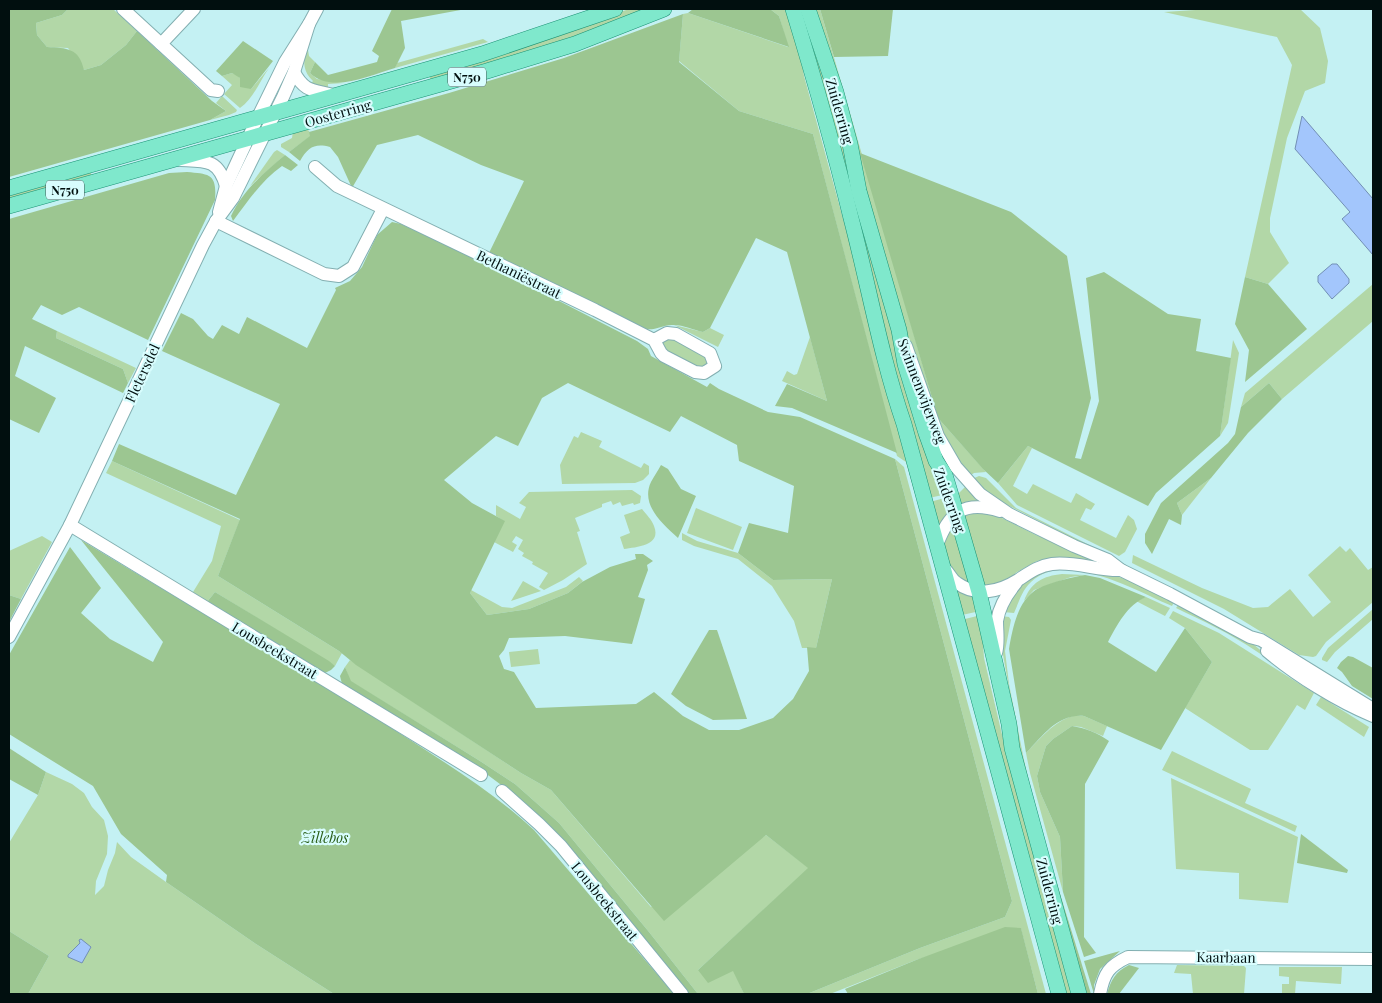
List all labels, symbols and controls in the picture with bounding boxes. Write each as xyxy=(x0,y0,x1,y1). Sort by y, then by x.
road number: N750 xyxy=(448,68,486,86)
street label: Zuiderring xyxy=(822,76,859,147)
street label: Oosterring xyxy=(302,94,374,132)
road number: N750 xyxy=(46,180,84,200)
street label: Bethaniëstraat xyxy=(474,245,565,303)
street label: Swinnenwijerweg xyxy=(893,336,951,447)
street label: Fletersdel xyxy=(120,341,164,405)
street label: Zuiderring xyxy=(929,465,971,536)
street label: Lousbeekstraat xyxy=(229,617,322,684)
park label: Zillebos xyxy=(301,828,349,847)
street label: Zuiderring xyxy=(1032,856,1068,927)
street label: Lousbeekstraat xyxy=(567,858,643,945)
street label: Kaarbaan xyxy=(1196,947,1256,967)

